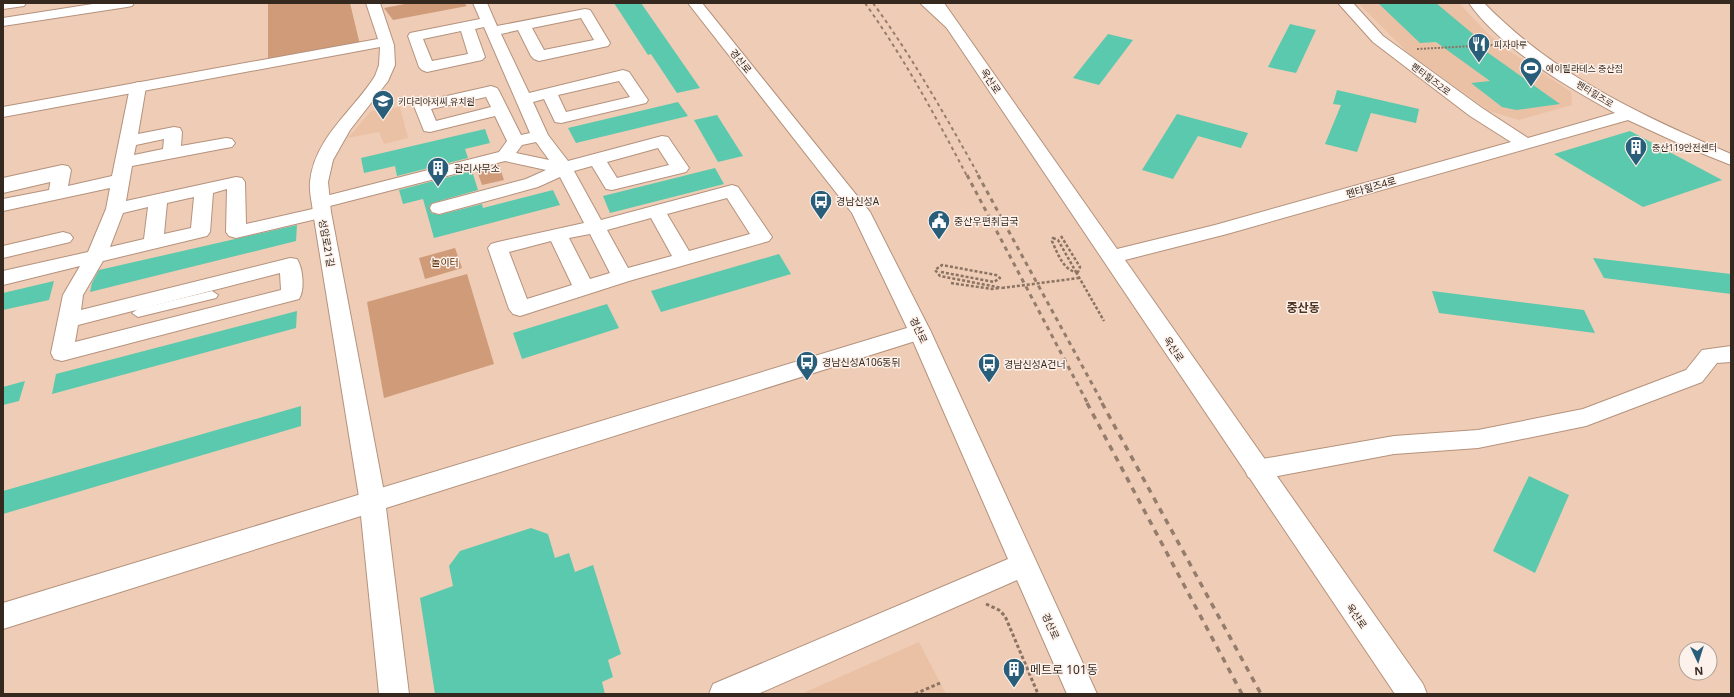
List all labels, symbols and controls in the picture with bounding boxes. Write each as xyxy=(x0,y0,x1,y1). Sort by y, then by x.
restaurant icon: 피자마루 xyxy=(1466,31,1492,64)
place label: 피자마루 xyxy=(1494,38,1527,51)
street label: 경산로 xyxy=(727,46,755,76)
sports icon: 에이필라테스 중산점 xyxy=(1518,55,1544,88)
street label: 펜타힐즈2로 xyxy=(1408,60,1454,98)
place label: 에이필라테스 중산점 xyxy=(1546,62,1623,75)
street label: 옥산로 xyxy=(977,66,1005,96)
street label: 펜타힐즈로 xyxy=(1574,78,1616,110)
school or university icon: 키다리아저씨 유치원 xyxy=(370,88,396,121)
place label: 키다리아저씨 유치원 xyxy=(398,95,475,108)
building icon: 중산119안전센터 xyxy=(1623,134,1649,167)
place label: 중산119안전센터 xyxy=(1652,141,1717,154)
building icon: 관리사무소 xyxy=(425,155,451,188)
place label: 관리사무소 xyxy=(454,161,500,175)
street label: 펜타힐즈4로 xyxy=(1344,173,1398,201)
bus stop icon: 경남신성A xyxy=(808,188,834,221)
place label: 경남신성A xyxy=(836,194,880,208)
public building icon: 중산우편취급국 xyxy=(926,208,952,241)
place label: 중산우편취급국 xyxy=(954,214,1018,228)
street label: 성암로21길 xyxy=(316,218,338,268)
park label: 놀이터 xyxy=(431,255,459,269)
district label: 중산동 xyxy=(1286,299,1320,316)
street label: 경산로 xyxy=(907,315,931,345)
street label: 옥산로 xyxy=(1160,334,1188,364)
bus stop icon: 경남신성A106동뒤 xyxy=(794,349,820,382)
bus stop icon: 경남신성A건너 xyxy=(976,351,1002,384)
place label: 경남신성A106동뒤 xyxy=(822,355,901,369)
place label: 경남신성A건너 xyxy=(1004,357,1066,371)
street label: 옥산로 xyxy=(1343,601,1371,631)
street label: 경산로 xyxy=(1039,611,1063,641)
north arrow xyxy=(1678,641,1718,681)
building icon: 메트로 101동 xyxy=(1001,656,1027,689)
place label: 메트로 101동 xyxy=(1030,661,1098,678)
text: N xyxy=(1694,664,1704,679)

